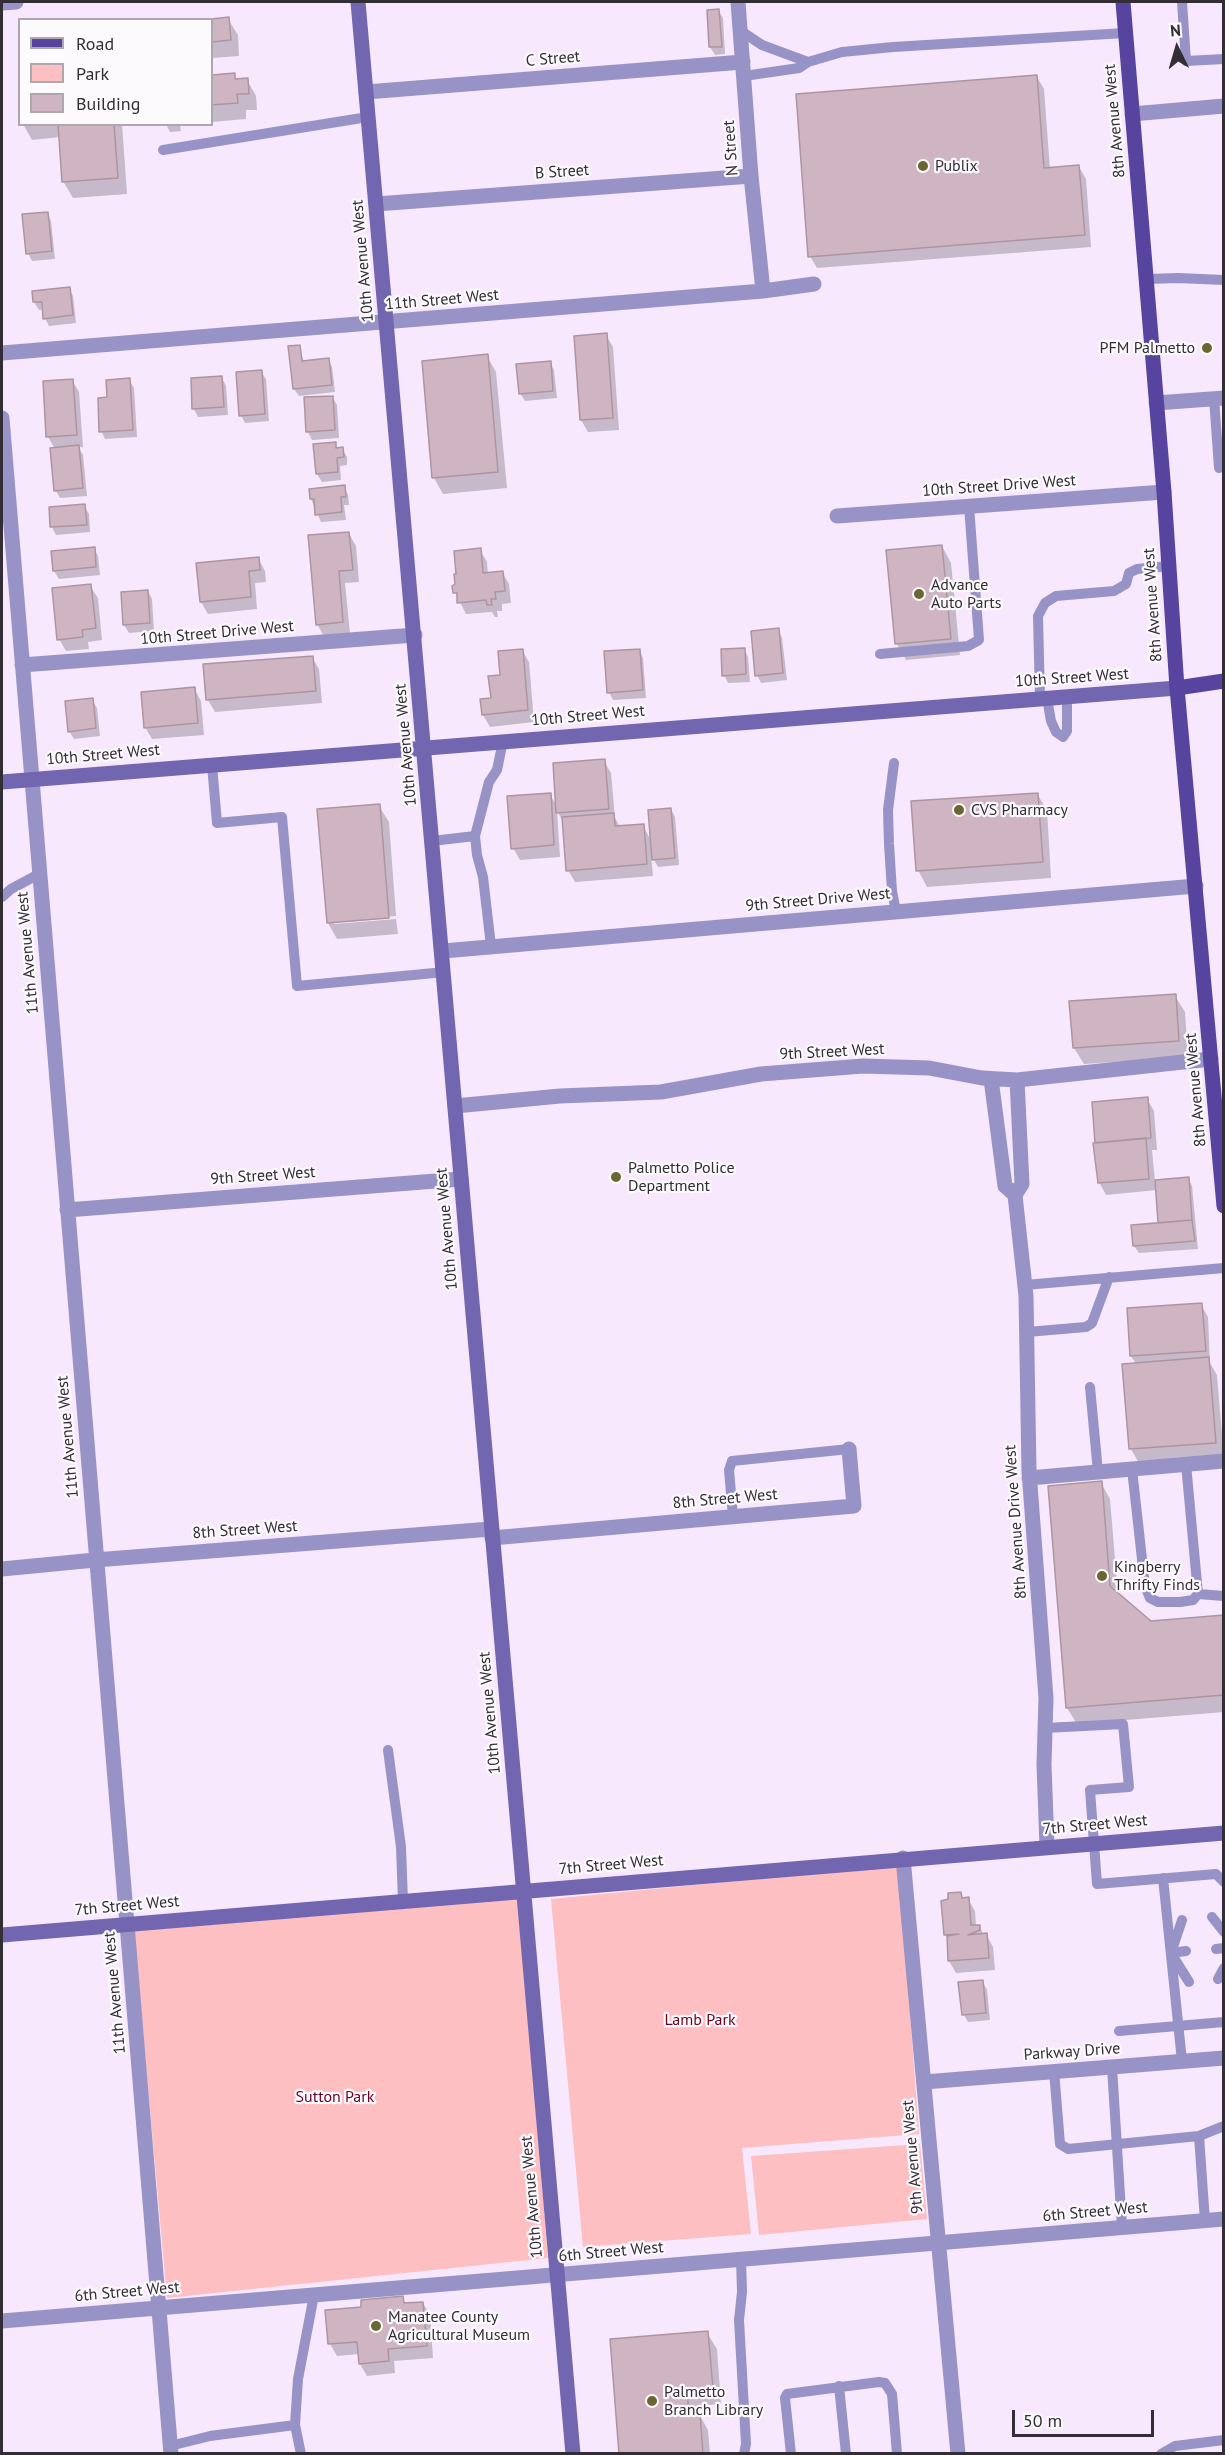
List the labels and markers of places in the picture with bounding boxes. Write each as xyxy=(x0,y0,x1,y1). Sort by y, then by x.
place label: Publix xyxy=(935,156,978,176)
marker: Publix xyxy=(916,159,930,173)
place label: PFM Palmetto xyxy=(1099,338,1195,358)
marker: PFM Palmetto xyxy=(1200,341,1214,355)
place label: Advance Auto Parts xyxy=(931,575,1001,613)
marker: Advance Auto Parts xyxy=(912,587,926,601)
place label: CVS Pharmacy xyxy=(971,800,1068,820)
marker: CVS Pharmacy xyxy=(952,803,966,817)
place label: Palmetto Police Department xyxy=(628,1158,735,1196)
marker: Palmetto Police Department xyxy=(609,1170,623,1184)
place label: Kingberry Thrifty Finds xyxy=(1114,1557,1200,1595)
marker: Kingberry Thrifty Finds xyxy=(1095,1569,1109,1583)
place label: Manatee County Agricultural Museum xyxy=(388,2307,530,2345)
marker: Manatee County Agricultural Museum xyxy=(369,2319,383,2333)
place label: Palmetto Branch Library xyxy=(664,2382,763,2420)
marker: Palmetto Branch Library xyxy=(645,2394,659,2408)

